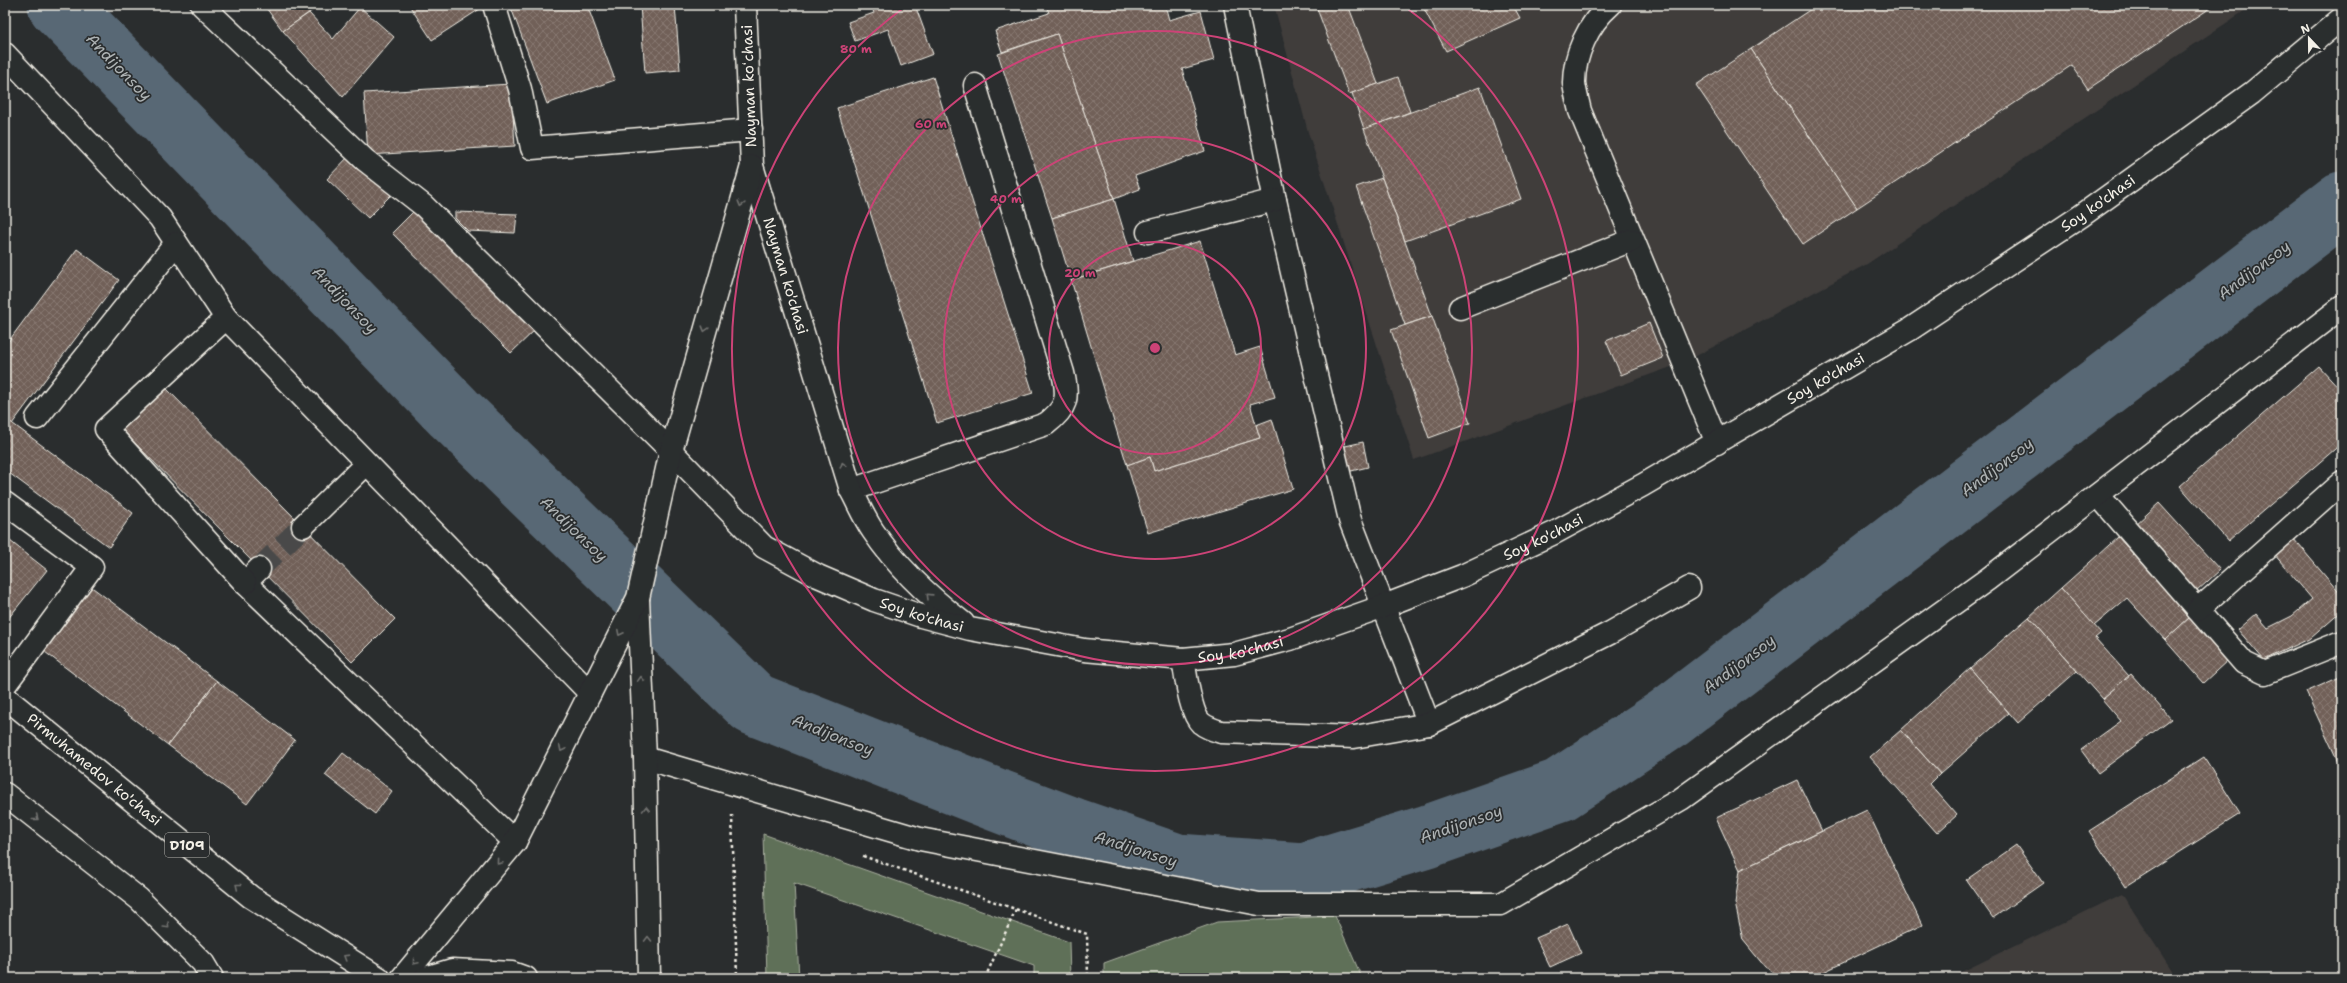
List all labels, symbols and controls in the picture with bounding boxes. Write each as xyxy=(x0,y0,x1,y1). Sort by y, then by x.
north arrow xyxy=(2289,18,2329,58)
text: N xyxy=(2299,20,2313,38)
street label: Nayman koʻchasi xyxy=(737,24,761,148)
water label: Andijonsoy xyxy=(82,29,156,105)
text: 80 m xyxy=(840,41,872,57)
text: 60 m xyxy=(915,116,947,132)
street label: Soy ko'chasi xyxy=(2057,170,2139,237)
text: 40 m xyxy=(990,191,1022,207)
one-way arrow xyxy=(737,200,746,207)
street label: Nayman ko'chasi xyxy=(758,215,813,337)
water label: Andijonsoy xyxy=(2213,236,2295,304)
water label: Andijonsoy xyxy=(308,262,382,338)
text: 20 m xyxy=(1064,265,1096,281)
one-way arrow xyxy=(702,326,710,332)
centre of rings xyxy=(1148,341,1162,355)
street label: Soy ko'chasi xyxy=(1783,348,1868,409)
water label: Andijonsoy xyxy=(1956,433,2038,501)
one-way arrow xyxy=(839,462,848,469)
water label: Andijonsoy xyxy=(536,492,612,566)
street label: Soy ko'chasi xyxy=(1500,509,1587,565)
street label: Soy ko'chasi xyxy=(877,593,966,637)
one-way arrow xyxy=(926,593,934,600)
one-way arrow xyxy=(617,628,625,636)
water label: Andijonsoy xyxy=(1698,630,1780,698)
street label: Soy ko'chasi xyxy=(1197,631,1286,667)
one-way arrow xyxy=(637,676,646,682)
street label: Pirmuhamedov ko'chasi xyxy=(23,709,166,830)
water label: Andijonsoy xyxy=(789,709,877,761)
one-way arrow xyxy=(559,745,567,752)
water label: Andijonsoy xyxy=(1417,800,1505,848)
one-way arrow xyxy=(641,806,650,812)
one-way arrow xyxy=(31,813,38,820)
water label: Andijonsoy xyxy=(1092,826,1180,872)
road number: D109 xyxy=(165,833,209,857)
one-way arrow xyxy=(496,857,503,864)
one-way arrow xyxy=(235,884,242,891)
one-way arrow xyxy=(162,921,170,929)
one-way arrow xyxy=(644,936,652,942)
one-way arrow xyxy=(344,955,351,962)
one-way arrow xyxy=(413,957,420,964)

